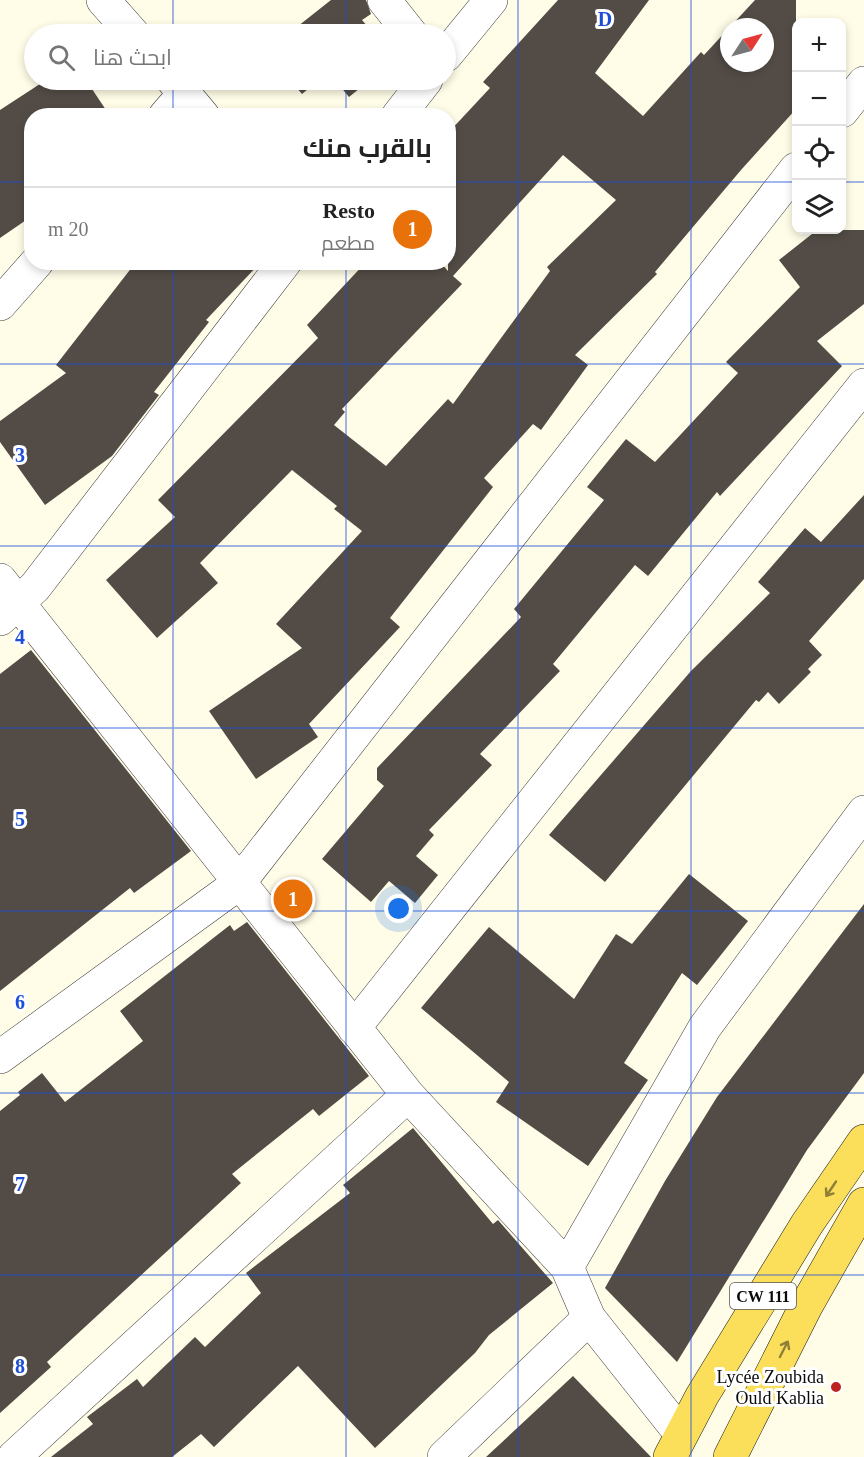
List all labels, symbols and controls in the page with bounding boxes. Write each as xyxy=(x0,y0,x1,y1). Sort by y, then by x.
text: D xyxy=(598,8,612,30)
north arrow xyxy=(720,18,774,72)
map controls xyxy=(792,18,846,234)
button: + xyxy=(792,18,846,72)
search box xyxy=(24,24,456,90)
icon: search xyxy=(45,41,78,74)
text: ابحث هنا xyxy=(93,45,172,70)
button: − xyxy=(792,72,846,126)
button: locate xyxy=(792,126,846,180)
text: بالقرب منك xyxy=(303,134,432,163)
button: layers xyxy=(792,180,846,234)
text: Resto xyxy=(322,198,375,223)
text: 20 m xyxy=(48,218,89,240)
text: 1 xyxy=(408,218,418,240)
text: مطعم xyxy=(321,232,375,254)
text: 3 xyxy=(15,444,25,466)
text: 4 xyxy=(15,626,25,648)
text: 5 xyxy=(15,808,25,830)
pin: 1 xyxy=(274,876,312,922)
your location xyxy=(384,894,413,923)
text: 6 xyxy=(15,991,25,1013)
text: 7 xyxy=(15,1173,25,1195)
one-way arrow xyxy=(825,1180,837,1197)
road number: CW 111 xyxy=(730,1283,796,1309)
one-way arrow xyxy=(779,1340,790,1358)
text: 8 xyxy=(15,1355,25,1377)
place label: Lycée Zoubida Ould Kablia xyxy=(717,1367,824,1408)
marker: Lycée Zoubida Ould Kablia xyxy=(829,1380,843,1394)

